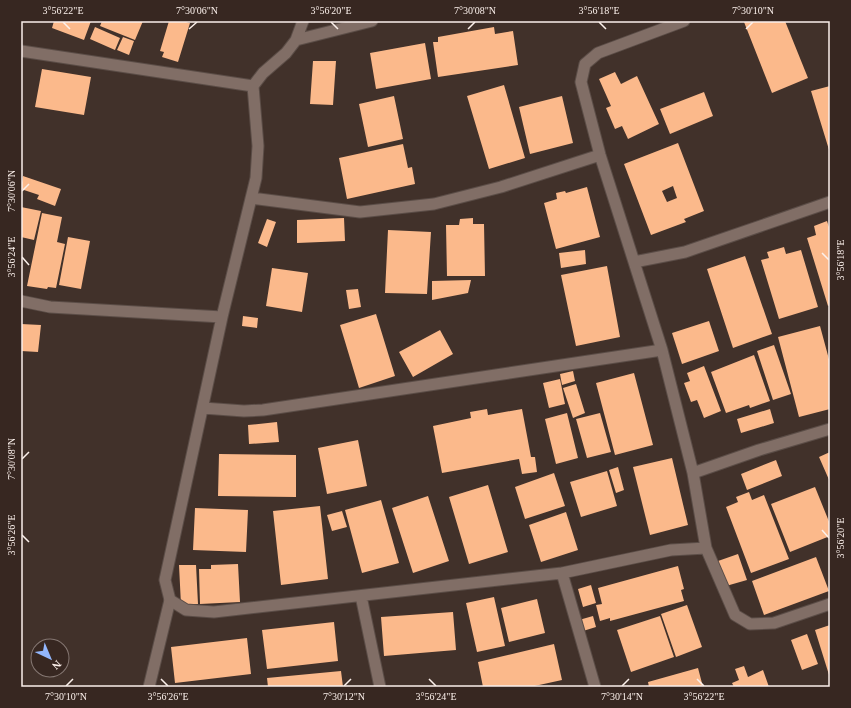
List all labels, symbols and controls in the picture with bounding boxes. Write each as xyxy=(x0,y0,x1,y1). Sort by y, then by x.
text: 3°56'22"E xyxy=(43,5,84,16)
text: 7°30'06"N xyxy=(176,5,218,16)
text: 3°56'20"E xyxy=(311,5,352,16)
text: 7°30'08"N xyxy=(454,5,496,16)
text: 3°56'18"E xyxy=(579,5,620,16)
text: 7°30'10"N xyxy=(732,5,774,16)
text: 7°30'06"N xyxy=(6,170,17,212)
text: 3°56'24"E xyxy=(6,237,17,278)
text: 3°56'18"E xyxy=(835,240,846,281)
text: 7°30'08"N xyxy=(6,438,17,480)
text: 3°56'26"E xyxy=(6,515,17,556)
text: 3°56'20"E xyxy=(835,518,846,559)
north arrow xyxy=(30,638,70,678)
text: N xyxy=(50,658,64,672)
text: 7°30'10"N xyxy=(45,691,87,702)
text: 3°56'26"E xyxy=(148,691,189,702)
text: 7°30'12"N xyxy=(323,691,365,702)
text: 3°56'24"E xyxy=(416,691,457,702)
text: 7°30'14"N xyxy=(601,691,643,702)
text: 3°56'22"E xyxy=(684,691,725,702)

